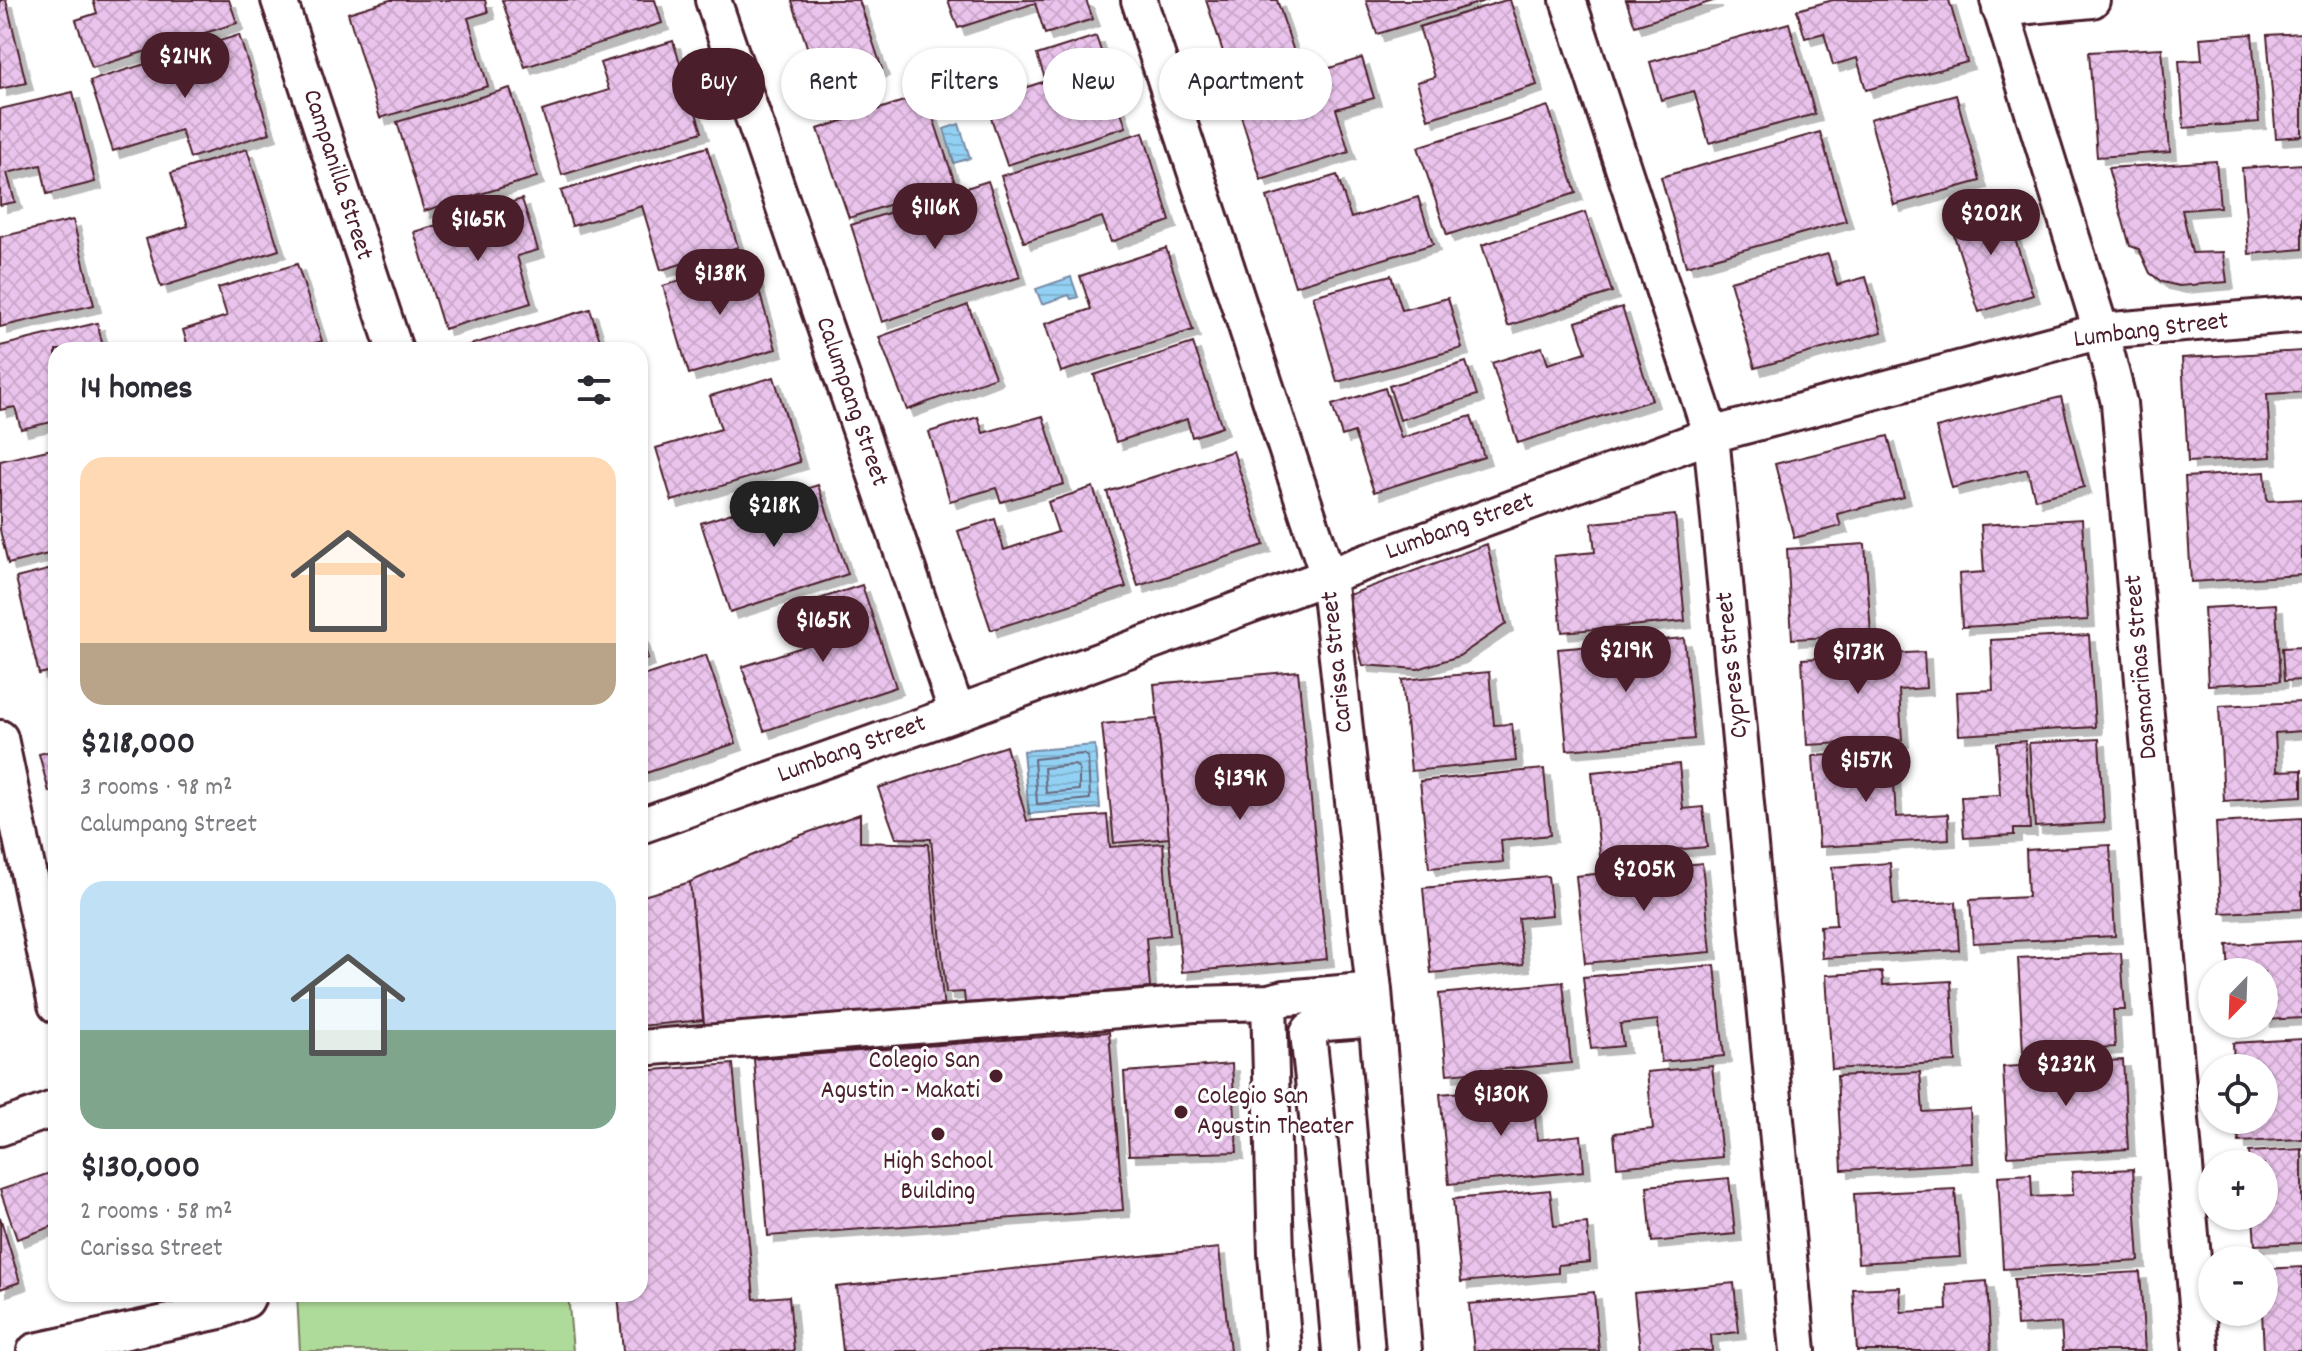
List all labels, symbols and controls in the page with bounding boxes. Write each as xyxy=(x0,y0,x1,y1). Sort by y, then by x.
pin: $214K xyxy=(129,32,241,100)
text: $214K xyxy=(158,39,212,76)
chip: Buy xyxy=(672,48,765,120)
chip: Rent xyxy=(781,48,886,120)
chip: Filters xyxy=(902,48,1027,120)
chip: New xyxy=(1043,48,1143,120)
chip: Apartment xyxy=(1159,48,1332,120)
street label: Campanilla Street xyxy=(292,85,382,266)
pin: $116K xyxy=(879,183,991,251)
pin: $202K xyxy=(1935,189,2047,257)
text: $116K xyxy=(910,190,960,227)
pin: $165K xyxy=(422,195,534,263)
text: $202K xyxy=(1960,196,2022,233)
text: $165K xyxy=(450,202,506,239)
pin: $138K xyxy=(664,249,776,317)
text: $138K xyxy=(694,256,746,293)
street label: Lumbang Street xyxy=(2071,303,2231,359)
street label: Calumpang Street xyxy=(805,312,897,492)
text: 14 homes xyxy=(80,366,193,415)
icon: filters xyxy=(572,368,616,412)
pin: $218K xyxy=(718,481,830,549)
street label: Lumbang Street xyxy=(1381,483,1540,571)
text: $218K xyxy=(748,488,800,525)
icon: home xyxy=(276,509,420,653)
street label: Dasmariñas Street xyxy=(2115,573,2169,761)
street label: Carissa Street xyxy=(1312,589,1364,735)
street label: Cypress Street xyxy=(1707,589,1759,740)
pin: $165K xyxy=(767,596,879,664)
text: $165K xyxy=(795,603,851,640)
pin: $219K xyxy=(1570,626,1682,694)
pin: $173K xyxy=(1802,628,1914,696)
text: $219K xyxy=(1599,633,1653,670)
text: $173K xyxy=(1832,635,1884,672)
street label: Lumbang Street xyxy=(773,706,932,794)
text: $218,000 xyxy=(80,721,195,770)
pin: $157K xyxy=(1810,736,1922,804)
text: $157K xyxy=(1840,743,1892,780)
pin: $139K xyxy=(1184,754,1296,822)
text: $139K xyxy=(1213,761,1267,798)
text: 3 rooms · 98 m² xyxy=(80,770,233,807)
text: Calumpang Street xyxy=(80,807,257,844)
pin: $205K xyxy=(1588,845,1700,913)
text: $205K xyxy=(1613,852,1675,889)
icon: home xyxy=(276,933,420,1077)
north arrow xyxy=(2198,958,2278,1038)
map controls xyxy=(2198,958,2278,1326)
pin: $232K xyxy=(2010,1040,2122,1108)
place label: Colegio San Agustin - Makati xyxy=(820,1043,980,1110)
text: $232K xyxy=(2036,1047,2096,1084)
button: locate xyxy=(2198,1054,2278,1134)
marker: Colegio San Agustin - Makati xyxy=(987,1067,1005,1085)
pin: $130K xyxy=(1445,1070,1557,1138)
text: $130K xyxy=(1473,1077,1529,1114)
place label: Colegio San Agustin Theater xyxy=(1197,1079,1354,1146)
marker: Colegio San Agustin Theater xyxy=(1172,1103,1190,1121)
marker: High School Building xyxy=(929,1125,947,1143)
place label: High School Building xyxy=(883,1144,993,1211)
text: $130,000 xyxy=(80,1145,200,1194)
button: + xyxy=(2198,1150,2278,1230)
text: 2 rooms · 58 m² xyxy=(80,1194,233,1231)
text: Carissa Street xyxy=(80,1231,223,1268)
button: − xyxy=(2198,1246,2278,1326)

